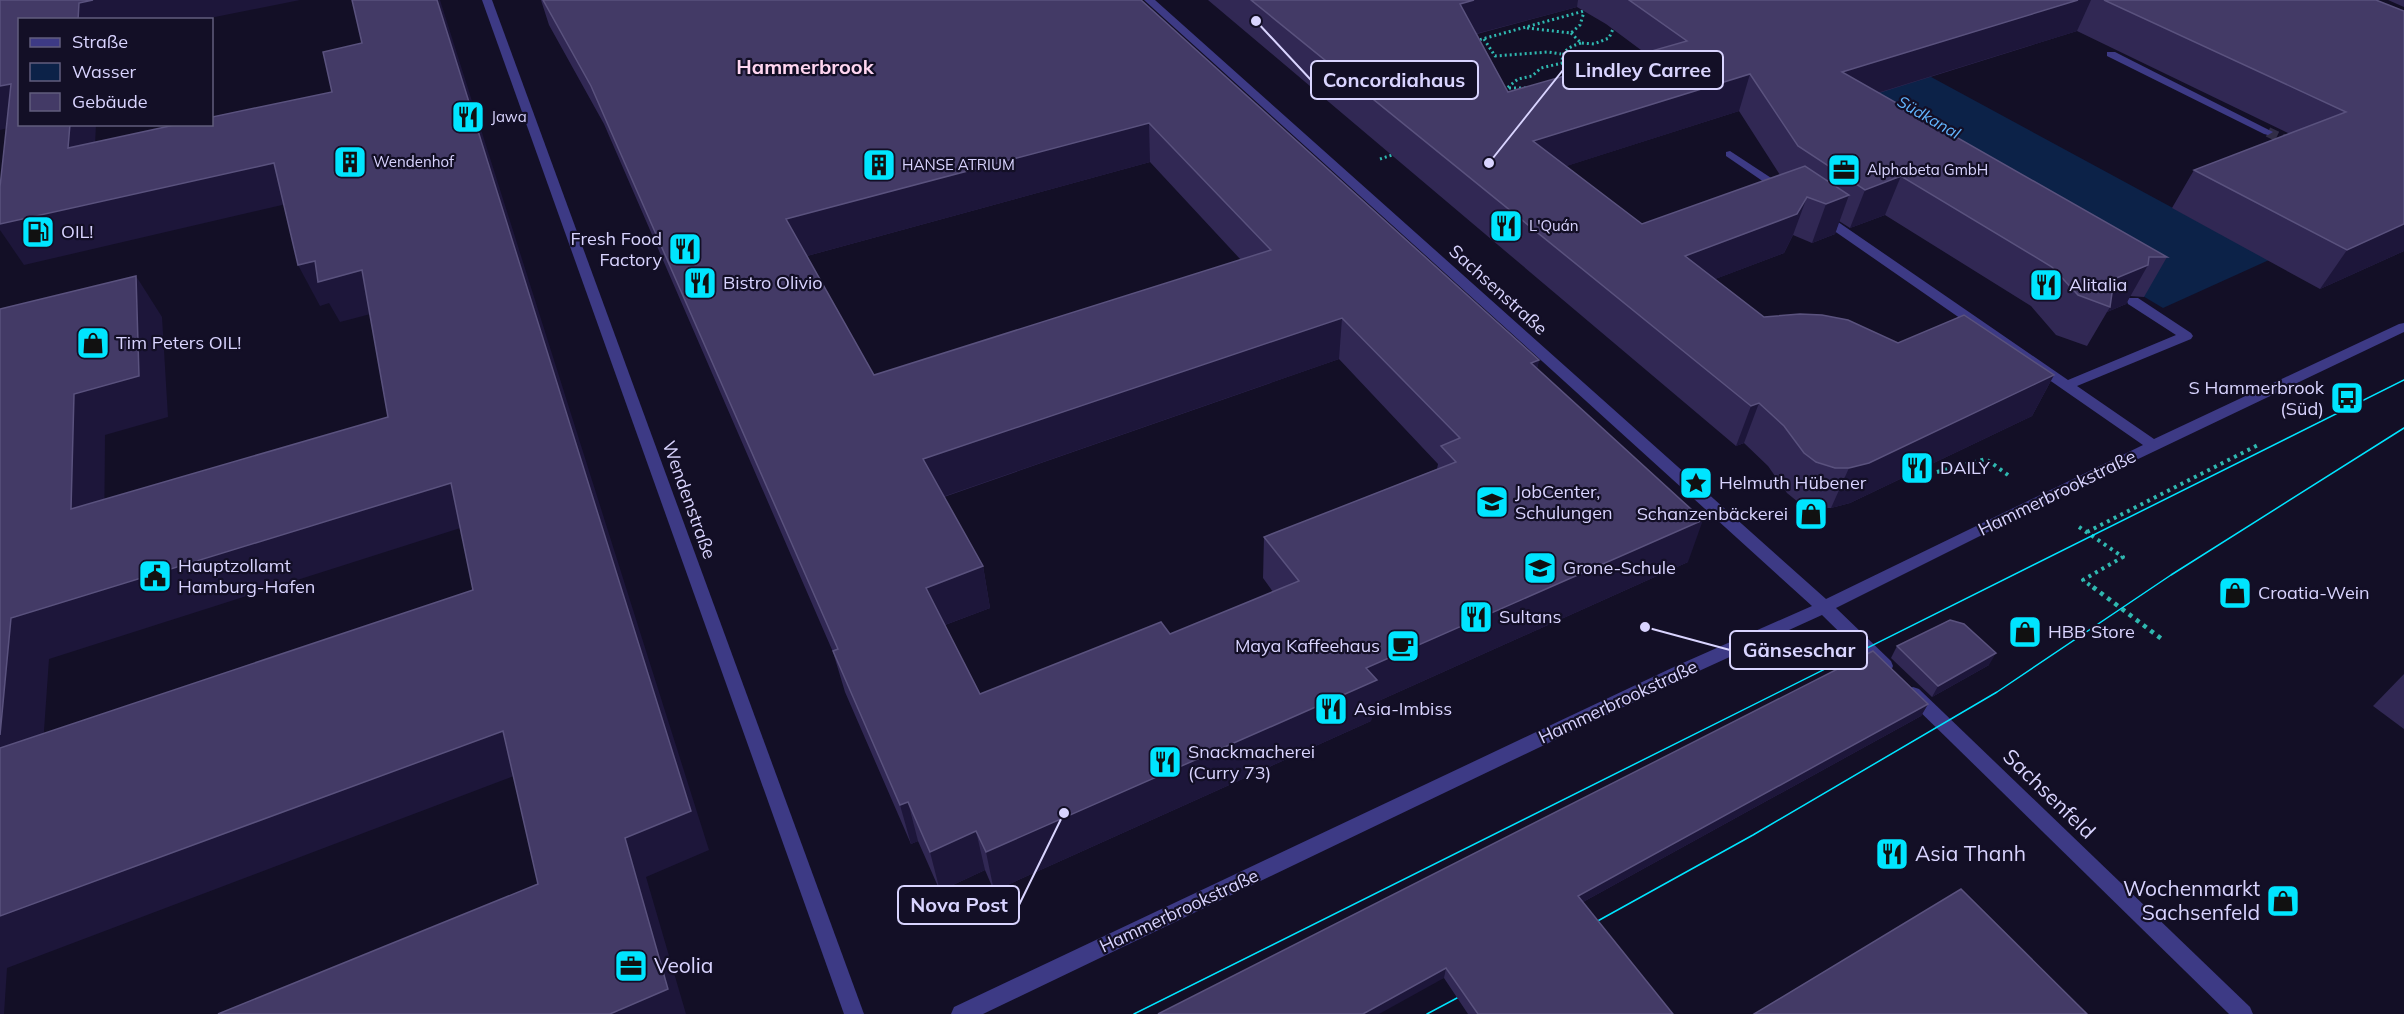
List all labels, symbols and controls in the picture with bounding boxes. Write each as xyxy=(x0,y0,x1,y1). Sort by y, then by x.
legend xyxy=(18,18,213,126)
text: Straße xyxy=(72,30,128,53)
callout: Lindley Carree xyxy=(1563,51,1723,89)
district label: Hammerbrook xyxy=(736,54,875,79)
text: Lindley Carree xyxy=(1575,57,1711,82)
text: Wasser xyxy=(72,60,136,83)
callout: Concordiahaus xyxy=(1311,61,1478,99)
text: Concordiahaus xyxy=(1323,67,1465,92)
text: Gebäude xyxy=(72,90,148,113)
water label: Südkanal xyxy=(1894,91,1964,143)
restaurant icon: Jawa xyxy=(450,99,486,135)
place label: Jawa xyxy=(491,107,527,126)
building icon: Wendenhof xyxy=(332,144,368,180)
building icon: HANSE ATRIUM xyxy=(861,147,897,183)
place label: Wendenhof xyxy=(373,152,455,171)
office icon: Alphabeta GmbH xyxy=(1826,152,1862,188)
place label: HANSE ATRIUM xyxy=(902,155,1015,174)
place label: Alphabeta GmbH xyxy=(1867,160,1988,179)
restaurant icon: L'Quán xyxy=(1488,208,1524,244)
fuel station icon: OIL! xyxy=(20,214,56,250)
place label: L'Quán xyxy=(1529,216,1579,235)
place label: OIL! xyxy=(61,220,93,243)
place label: Fresh Food Factory xyxy=(571,227,662,271)
restaurant icon: Fresh Food Factory xyxy=(667,231,703,267)
street label: Sachsenstraße xyxy=(1444,239,1552,340)
restaurant icon: Bistro Olivio xyxy=(682,265,718,301)
restaurant icon: Alitalia xyxy=(2028,267,2064,303)
place label: Bistro Olivio xyxy=(723,271,823,294)
place label: Alitalia xyxy=(2069,273,2127,296)
shop icon: Tim Peters OIL! xyxy=(75,325,111,361)
place label: Tim Peters OIL! xyxy=(116,331,241,354)
place label: S Hammerbrook (Süd) xyxy=(2189,376,2325,420)
bus stop icon: S Hammerbrook (Süd) xyxy=(2329,380,2365,416)
street label: Wendenstraße xyxy=(657,438,721,562)
street label: Hammerbrookstraße xyxy=(1974,444,2140,541)
restaurant icon: DAILY xyxy=(1899,450,1935,486)
place label: DAILY xyxy=(1940,456,1991,479)
place icon: Helmuth Hübener xyxy=(1678,465,1714,501)
place label: Helmuth Hübener xyxy=(1719,471,1867,494)
place label: JobCenter, Schulungen xyxy=(1515,480,1612,524)
school or university icon: JobCenter, Schulungen xyxy=(1474,484,1510,520)
shop icon: Schanzenbäckerei xyxy=(1793,496,1829,532)
place label: Schanzenbäckerei xyxy=(1637,502,1788,525)
school or university icon: Grone-Schule xyxy=(1522,550,1558,586)
place label: Hauptzollamt Hamburg-Hafen xyxy=(178,554,315,598)
place label: Grone-Schule xyxy=(1563,556,1676,579)
public building icon: Hauptzollamt Hamburg-Hafen xyxy=(137,558,173,594)
shop icon: Croatia-Wein xyxy=(2217,575,2253,611)
place label: Croatia-Wein xyxy=(2258,581,2370,604)
restaurant icon: Sultans xyxy=(1458,599,1494,635)
place label: Sultans xyxy=(1499,605,1562,628)
shop icon: HBB Store xyxy=(2007,614,2043,650)
place label: HBB Store xyxy=(2048,620,2135,643)
cafe icon: Maya Kaffeehaus xyxy=(1385,628,1421,664)
callout: Gänseschar xyxy=(1730,631,1867,669)
place label: Maya Kaffeehaus xyxy=(1235,634,1380,657)
text: Gänseschar xyxy=(1743,637,1855,662)
street label: Hammerbrookstraße xyxy=(1535,655,1701,749)
restaurant icon: Asia-Imbiss xyxy=(1313,691,1349,727)
place label: Asia-Imbiss xyxy=(1354,697,1452,720)
place label: Snackmacherei (Curry 73) xyxy=(1188,740,1315,784)
street label: Sachsenfeld xyxy=(1998,743,2101,844)
restaurant icon: Snackmacherei (Curry 73) xyxy=(1147,744,1183,780)
restaurant icon: Asia Thanh xyxy=(1874,836,1910,872)
place label: Asia Thanh xyxy=(1915,840,2026,866)
street label: Hammerbrookstraße xyxy=(1096,864,1262,958)
place label: Wochenmarkt Sachsenfeld xyxy=(2123,875,2260,925)
shop icon: Wochenmarkt Sachsenfeld xyxy=(2265,883,2301,919)
callout: Nova Post xyxy=(898,886,1019,924)
text: Nova Post xyxy=(910,892,1008,917)
office icon: Veolia xyxy=(613,948,649,984)
place label: Veolia xyxy=(654,952,713,978)

